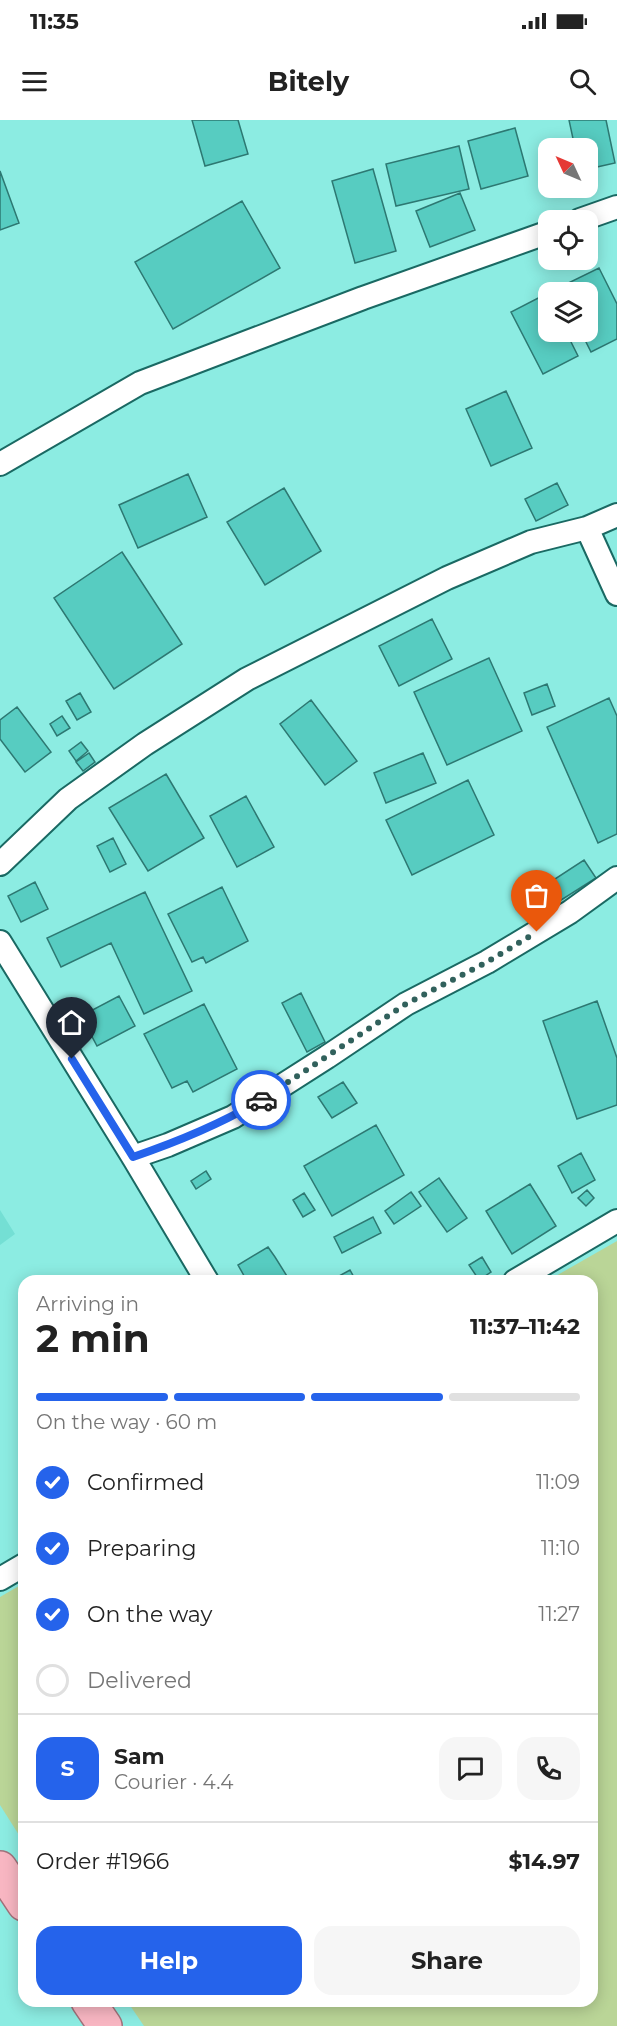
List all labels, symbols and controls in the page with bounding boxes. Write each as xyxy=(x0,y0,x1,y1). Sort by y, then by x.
text: 11:35 xyxy=(30,8,79,35)
icon: menu xyxy=(18,65,51,98)
text: Bitely xyxy=(268,65,349,98)
icon: search xyxy=(566,65,599,98)
north arrow xyxy=(538,138,598,198)
map controls xyxy=(538,138,598,342)
button: locate xyxy=(538,210,598,270)
button: layers xyxy=(538,282,598,342)
pin xyxy=(511,870,562,932)
icon: bag xyxy=(520,879,553,912)
pin xyxy=(46,997,97,1059)
icon: home xyxy=(55,1006,88,1039)
courier xyxy=(231,1070,291,1130)
icon: car xyxy=(245,1084,278,1117)
text: Arriving in xyxy=(36,1292,139,1316)
text: 11:37–11:42 xyxy=(470,1313,580,1340)
text: 2 min xyxy=(36,1314,150,1362)
text: On the way · 60 m xyxy=(36,1410,217,1434)
icon: check xyxy=(36,1466,69,1499)
text: Confirmed xyxy=(87,1469,204,1496)
text: 11:09 xyxy=(536,1470,580,1494)
icon: check xyxy=(36,1532,69,1565)
text: Preparing xyxy=(87,1535,196,1562)
text: 11:10 xyxy=(541,1536,580,1560)
icon: check xyxy=(36,1598,69,1631)
text: On the way xyxy=(87,1601,212,1628)
text: 11:27 xyxy=(538,1602,580,1626)
text: Delivered xyxy=(87,1667,192,1694)
button: chat xyxy=(439,1737,502,1800)
button: phone xyxy=(517,1737,580,1800)
text: Sam xyxy=(114,1743,165,1770)
text: S xyxy=(60,1755,75,1782)
text: Courier · 4.4 xyxy=(114,1770,233,1794)
text: Order #1966 xyxy=(36,1848,169,1875)
text: $14.97 xyxy=(509,1848,580,1875)
button: Help xyxy=(36,1926,302,1995)
button: Share xyxy=(314,1926,580,1995)

